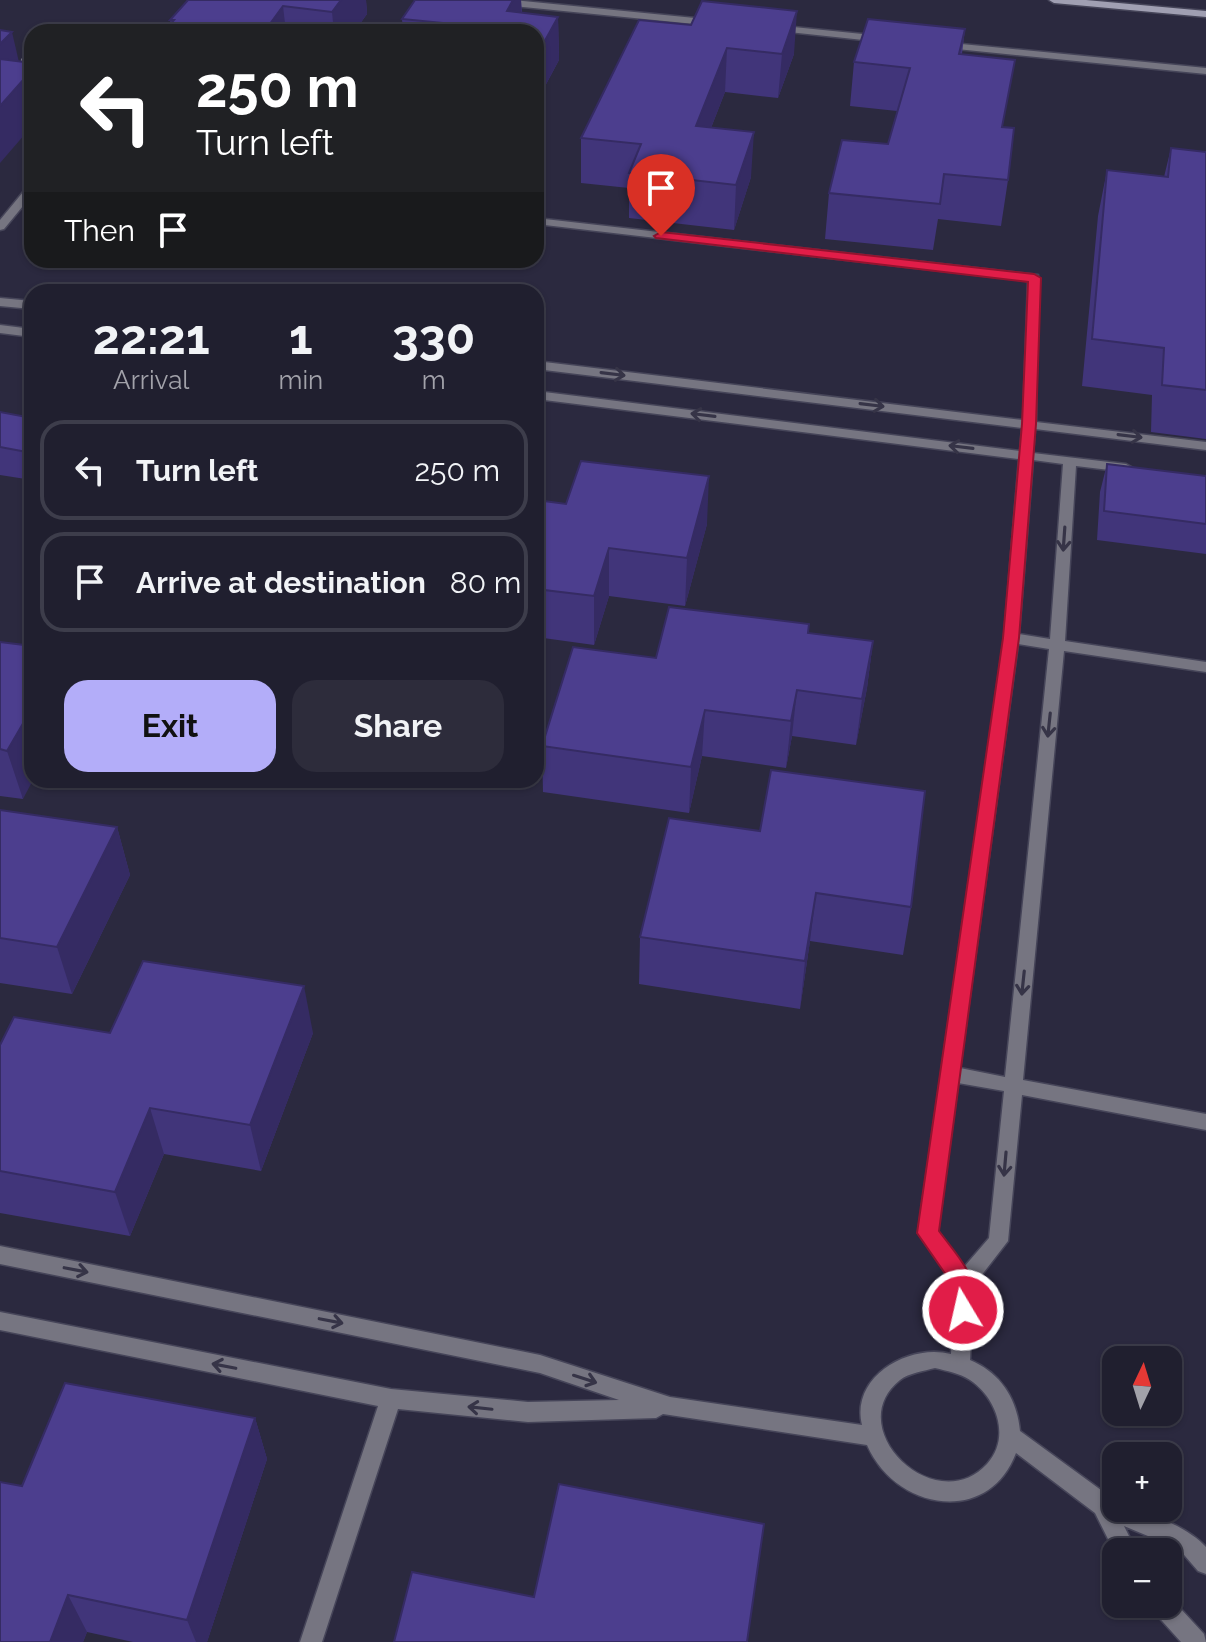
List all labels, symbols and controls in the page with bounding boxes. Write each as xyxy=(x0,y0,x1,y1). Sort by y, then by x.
text: 250 m xyxy=(196,54,359,120)
icon: left xyxy=(64,56,168,160)
text: Turn left xyxy=(196,121,334,163)
pin xyxy=(627,154,695,236)
icon: arrive xyxy=(639,166,683,210)
icon: arrive xyxy=(151,208,195,252)
text: Then xyxy=(64,213,135,248)
text: 22:21 xyxy=(93,309,210,365)
text: 1 xyxy=(289,309,313,365)
text: 330 xyxy=(392,309,475,365)
text: Arrival xyxy=(113,365,189,395)
text: min xyxy=(278,365,323,395)
text: m xyxy=(422,365,446,395)
one-way arrow xyxy=(600,367,626,382)
one-way arrow xyxy=(859,398,884,413)
one-way arrow xyxy=(690,408,717,423)
one-way arrow xyxy=(1117,429,1142,444)
one-way arrow xyxy=(949,439,974,454)
icon: left xyxy=(68,448,112,492)
text: Turn left xyxy=(136,453,258,488)
text: 250 m xyxy=(414,453,500,488)
one-way arrow xyxy=(1057,525,1072,552)
icon: arrive xyxy=(68,560,112,604)
text: Arrive at destination xyxy=(136,565,426,600)
text: 80 m xyxy=(450,565,521,600)
button: Exit xyxy=(64,680,276,772)
button: Share xyxy=(292,680,504,772)
one-way arrow xyxy=(1042,711,1057,738)
one-way arrow xyxy=(1015,969,1030,996)
one-way arrow xyxy=(997,1150,1012,1177)
one-way arrow xyxy=(63,1263,89,1278)
position arrow xyxy=(921,1268,1005,1352)
one-way arrow xyxy=(318,1315,344,1330)
north arrow xyxy=(1102,1346,1182,1426)
map controls xyxy=(1102,1346,1182,1618)
one-way arrow xyxy=(212,1357,237,1372)
one-way arrow xyxy=(571,1372,597,1387)
one-way arrow xyxy=(467,1400,494,1415)
button: + xyxy=(1102,1442,1182,1522)
button: − xyxy=(1102,1538,1182,1618)

